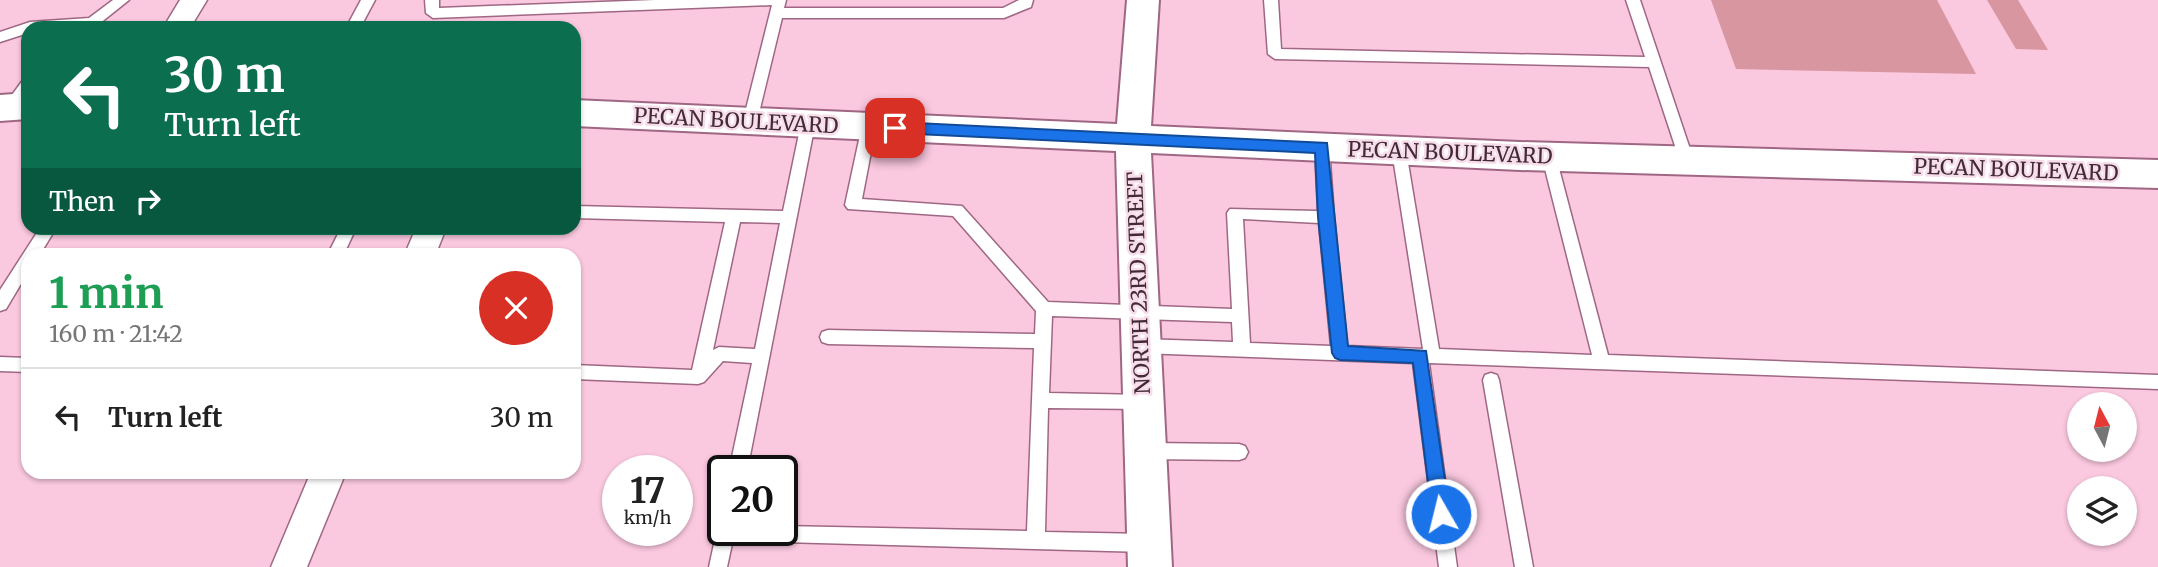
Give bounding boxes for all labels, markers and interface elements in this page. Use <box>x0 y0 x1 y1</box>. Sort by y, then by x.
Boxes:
text: 30 m <box>164 44 285 105</box>
icon: left <box>49 49 140 140</box>
pin <box>865 98 925 158</box>
street label: PECAN BOULEVARD <box>633 102 839 139</box>
text: Turn left <box>164 105 301 145</box>
icon: arrive <box>876 109 914 147</box>
street label: PECAN BOULEVARD <box>1347 135 1553 170</box>
street label: PECAN BOULEVARD <box>1913 152 2119 187</box>
street label: NORTH 23RD STREET <box>1121 171 1156 395</box>
icon: right <box>129 182 167 220</box>
text: Then <box>49 185 115 218</box>
text: 1 min <box>49 267 163 319</box>
button: close <box>479 271 553 345</box>
text: 160 m · 21:42 <box>49 319 183 348</box>
north arrow <box>2067 392 2137 462</box>
map controls <box>2067 392 2137 546</box>
icon: left <box>49 398 87 436</box>
text: Turn left <box>108 401 222 434</box>
text: 30 m <box>490 401 553 434</box>
speed limit sign: 20 <box>707 455 798 546</box>
text: 17 <box>630 469 665 513</box>
button: layers <box>2067 476 2137 546</box>
position arrow <box>1404 477 1478 551</box>
text: km/h <box>624 506 671 529</box>

